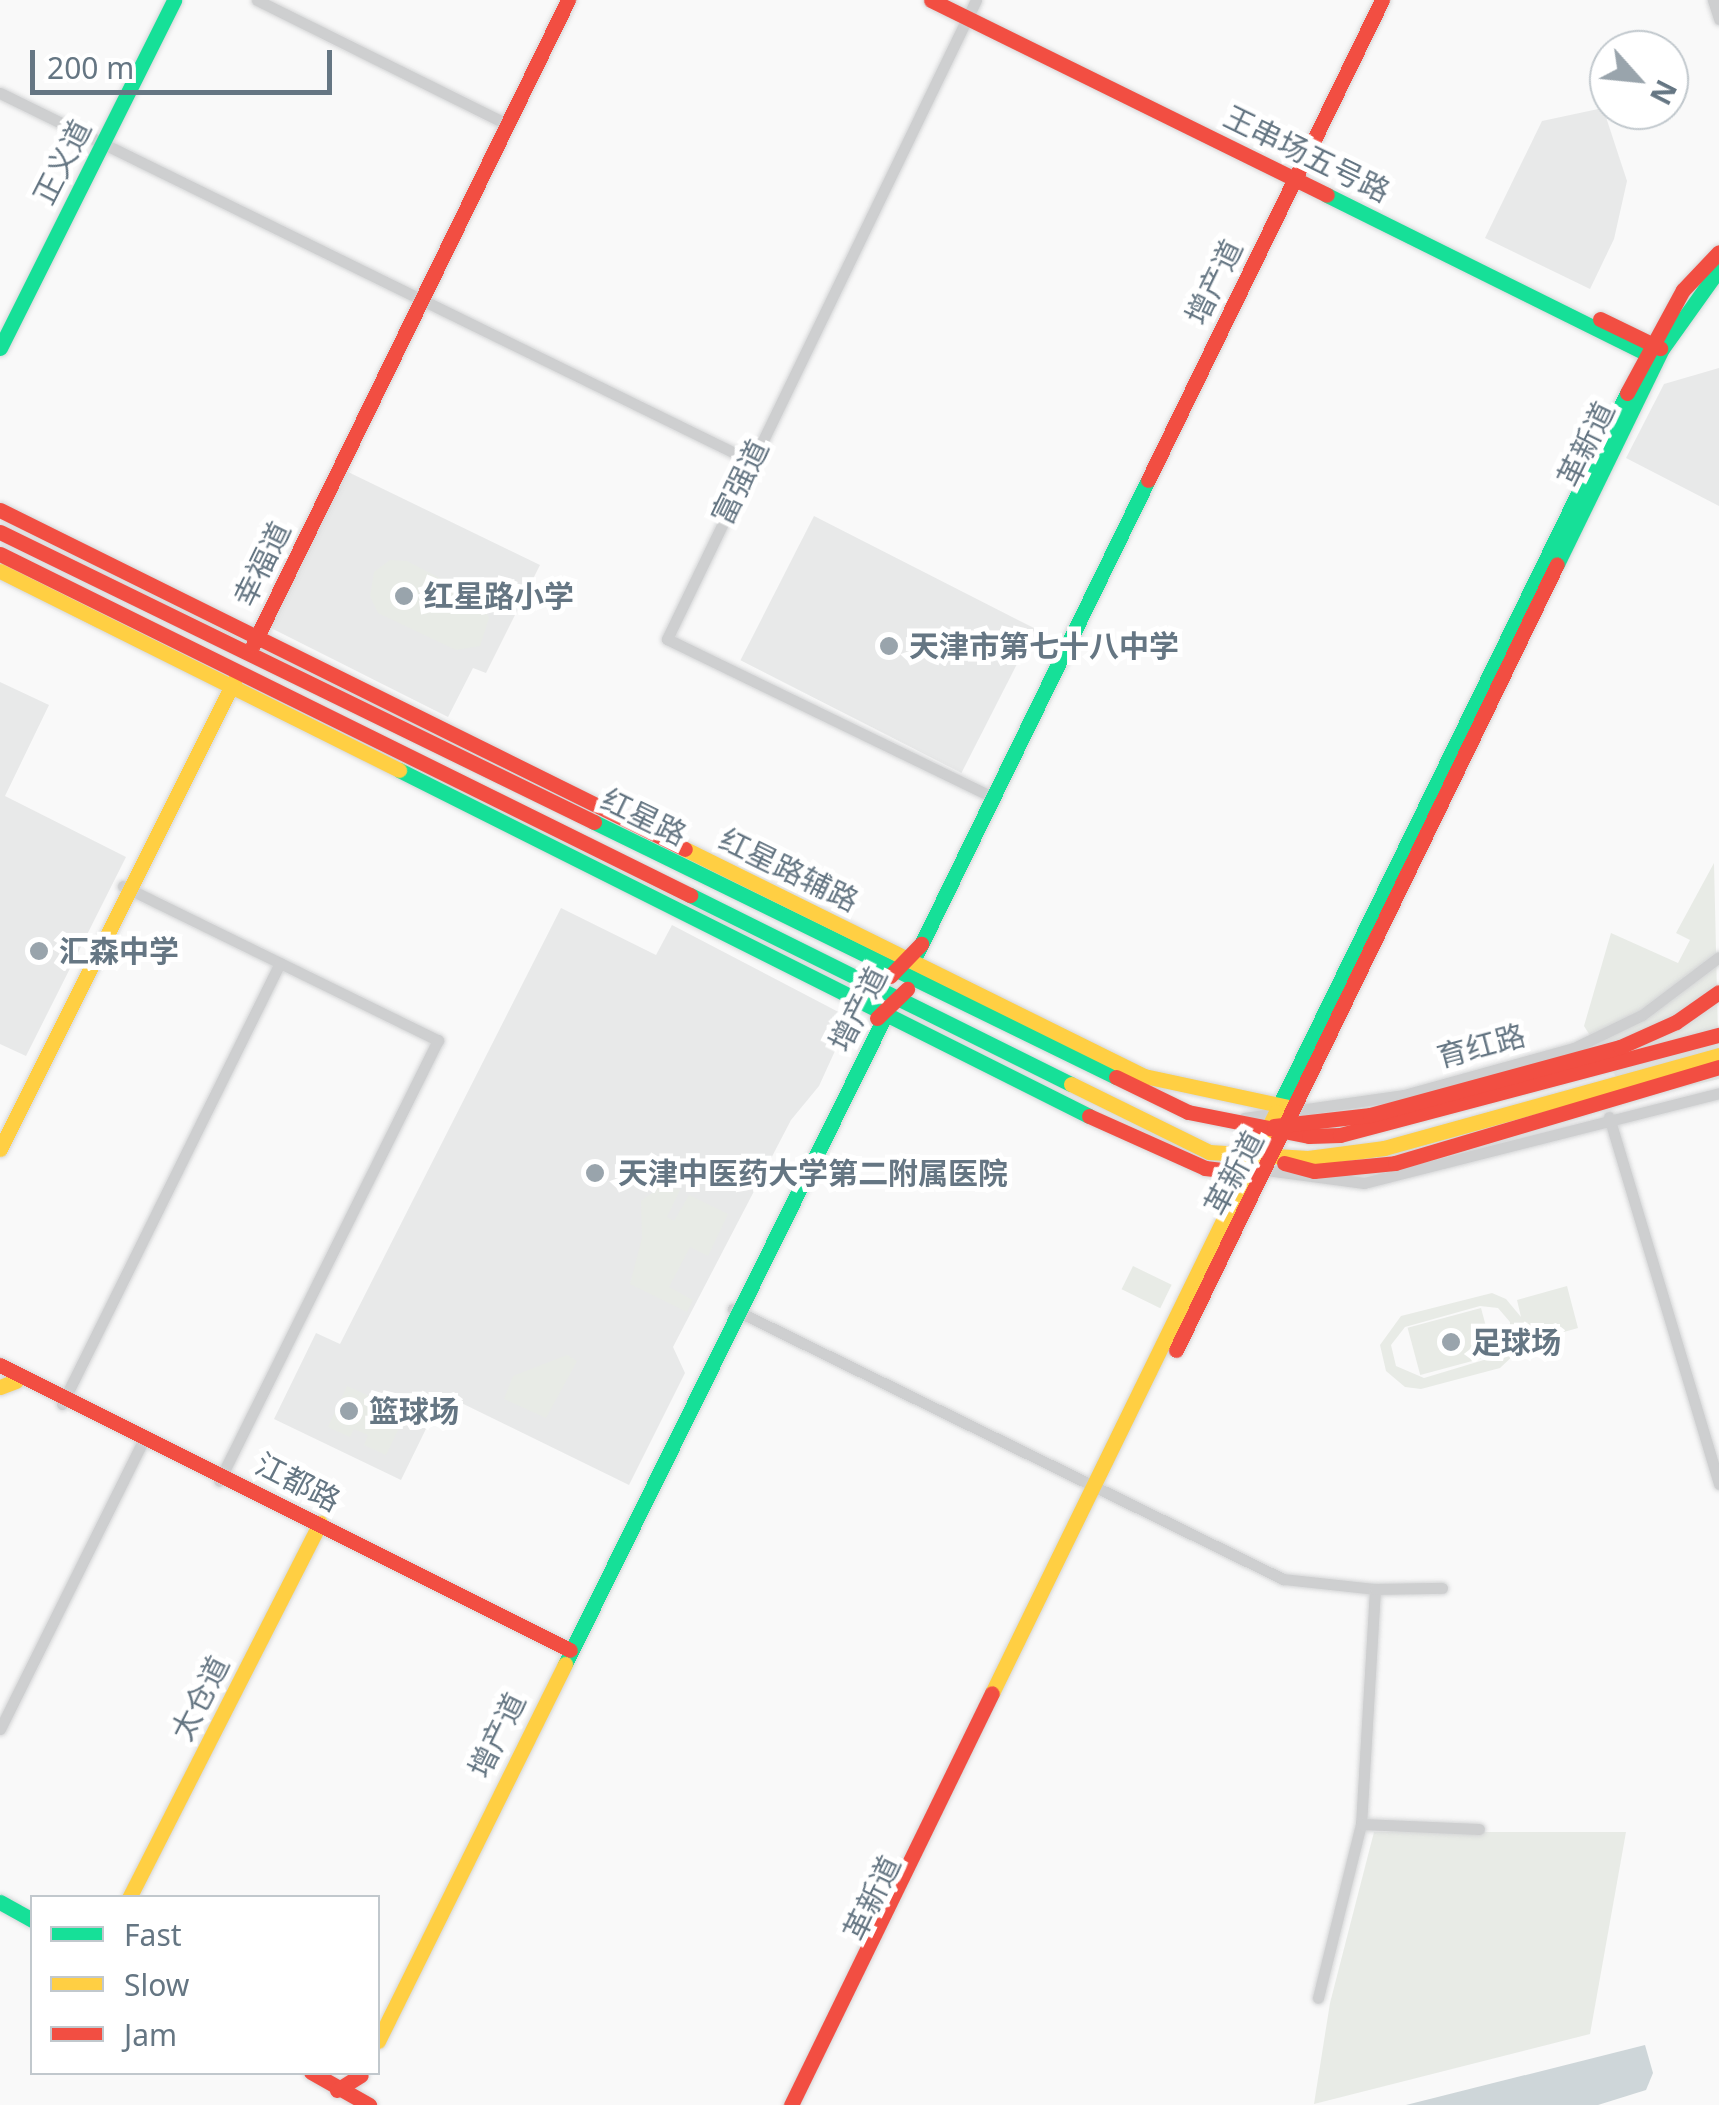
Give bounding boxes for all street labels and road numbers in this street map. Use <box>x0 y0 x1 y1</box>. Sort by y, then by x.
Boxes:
street label: 王串场五号路 <box>1218 98 1396 210</box>
street label: 正义道 <box>26 114 98 210</box>
street label: 增产道 <box>1178 234 1250 330</box>
street label: 革新道 <box>1550 396 1622 492</box>
street label: 富强道 <box>704 434 776 530</box>
street label: 幸福道 <box>226 516 298 612</box>
street label: 红星路 <box>596 781 692 853</box>
street label: 红星路辅路 <box>714 821 864 919</box>
street label: 增产道 <box>822 961 894 1057</box>
street label: 育红路 <box>1433 1017 1529 1075</box>
street label: 革新道 <box>1197 1125 1271 1221</box>
street label: 江都路 <box>250 1446 346 1518</box>
street label: 太仓道 <box>164 1650 236 1746</box>
street label: 增产道 <box>461 1687 533 1783</box>
street label: 革新道 <box>836 1850 908 1946</box>

